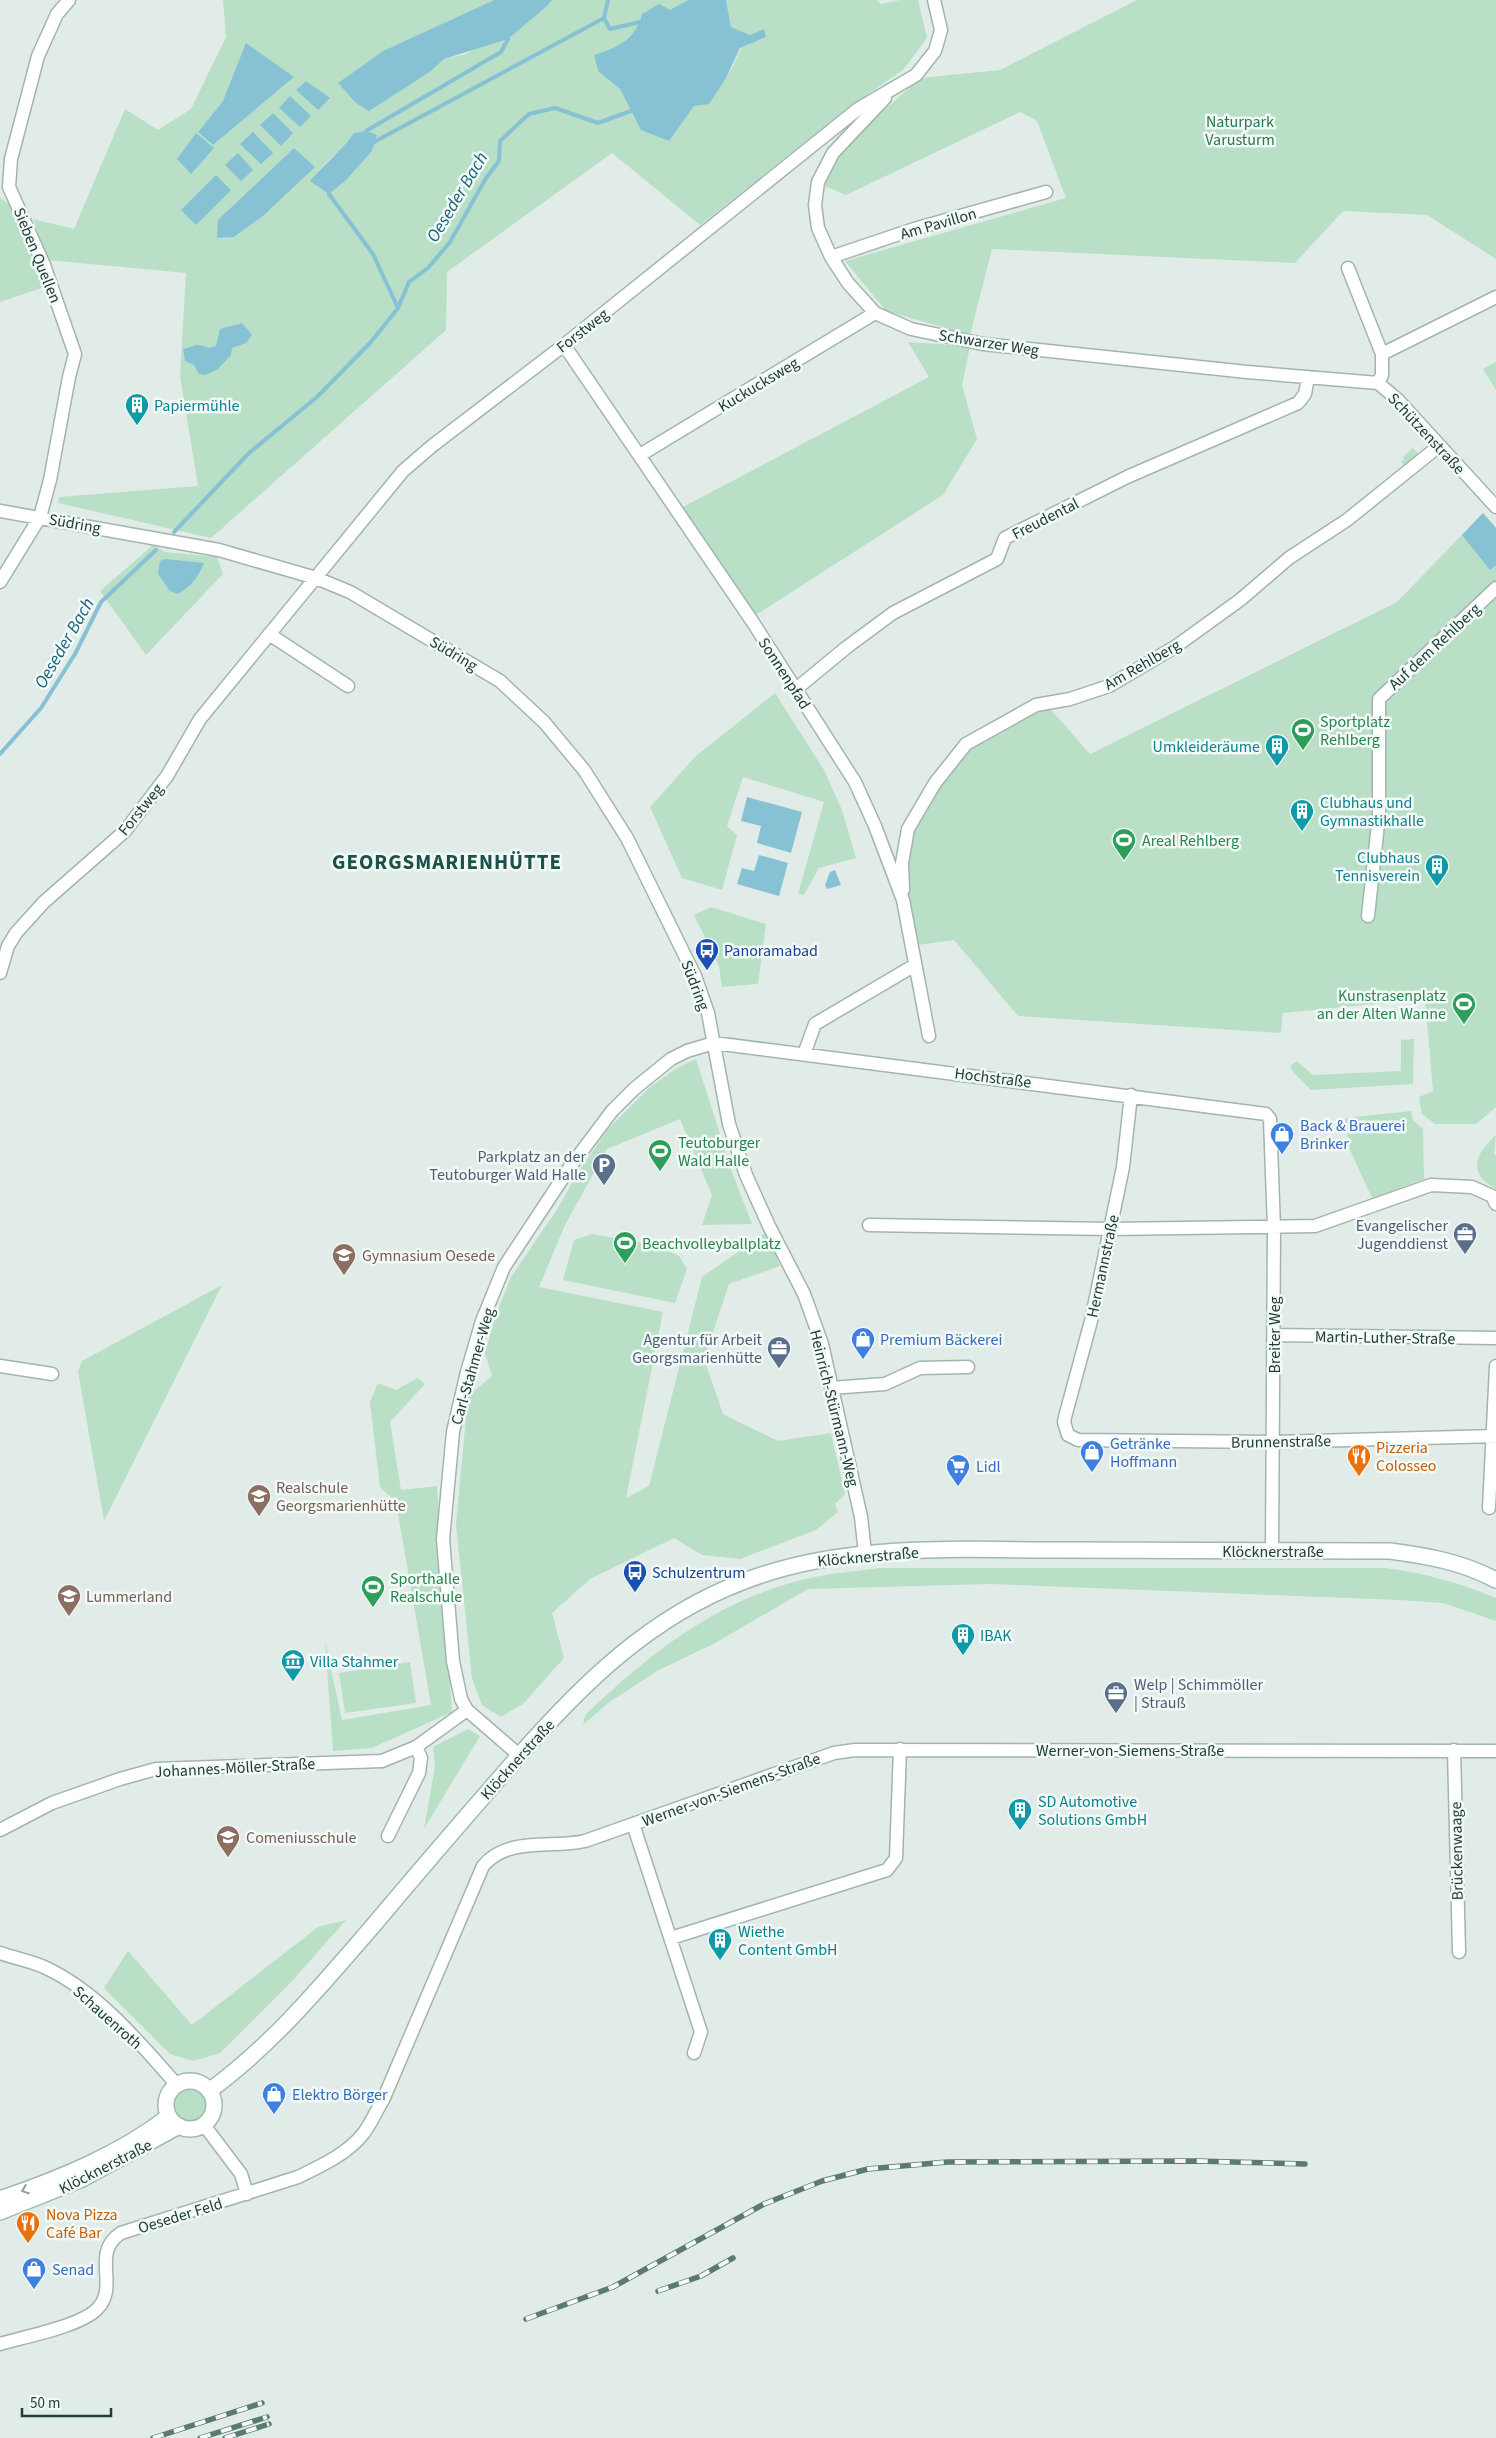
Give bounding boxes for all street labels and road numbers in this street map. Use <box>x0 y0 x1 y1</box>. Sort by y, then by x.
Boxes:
street label: Am Pavillon <box>897 203 979 245</box>
street label: Sieben Quellen <box>8 204 66 306</box>
street label: Forstweg <box>552 303 613 358</box>
street label: Schwarzer Weg <box>937 324 1041 362</box>
street label: Kuckucksweg <box>714 352 803 418</box>
street label: Schützenstraße <box>1383 388 1470 479</box>
street label: Freudental <box>1008 493 1083 545</box>
street label: Südring <box>47 509 103 539</box>
street label: Auf dem Rehlberg <box>1384 598 1485 695</box>
street label: Südring <box>425 631 482 677</box>
street label: Sonnenpfad <box>753 633 816 714</box>
street label: Am Rehlberg <box>1100 634 1185 696</box>
street label: Forstweg <box>113 779 169 840</box>
street label: Südring <box>675 957 715 1014</box>
street label: Hochstraße <box>953 1062 1033 1094</box>
street label: Hermannstraße <box>1081 1213 1125 1320</box>
street label: Breiter Weg <box>1264 1297 1286 1373</box>
street label: Carl-Stahmer-Weg <box>446 1305 500 1428</box>
street label: Martin-Luther-Straße <box>1315 1326 1455 1350</box>
street label: Heinrich-Stürmann-Weg <box>804 1327 864 1489</box>
street label: Brunnenstraße <box>1231 1430 1331 1454</box>
street label: Klöcknerstraße <box>1222 1541 1324 1563</box>
street label: Klöcknerstraße <box>817 1542 920 1572</box>
street label: Klöcknerstraße <box>476 1715 560 1805</box>
street label: Werner-von-Siemens-Straße <box>1036 1740 1224 1762</box>
street label: Werner-von-Siemens-Straße <box>639 1747 824 1832</box>
street label: Johannes-Möller-Straße <box>154 1753 316 1783</box>
street label: Brückenwaage <box>1445 1801 1469 1900</box>
street label: Schauenroth <box>68 1981 147 2055</box>
street label: Klöcknerstraße <box>55 2134 156 2200</box>
street label: Oeseder Feld <box>135 2193 225 2239</box>

